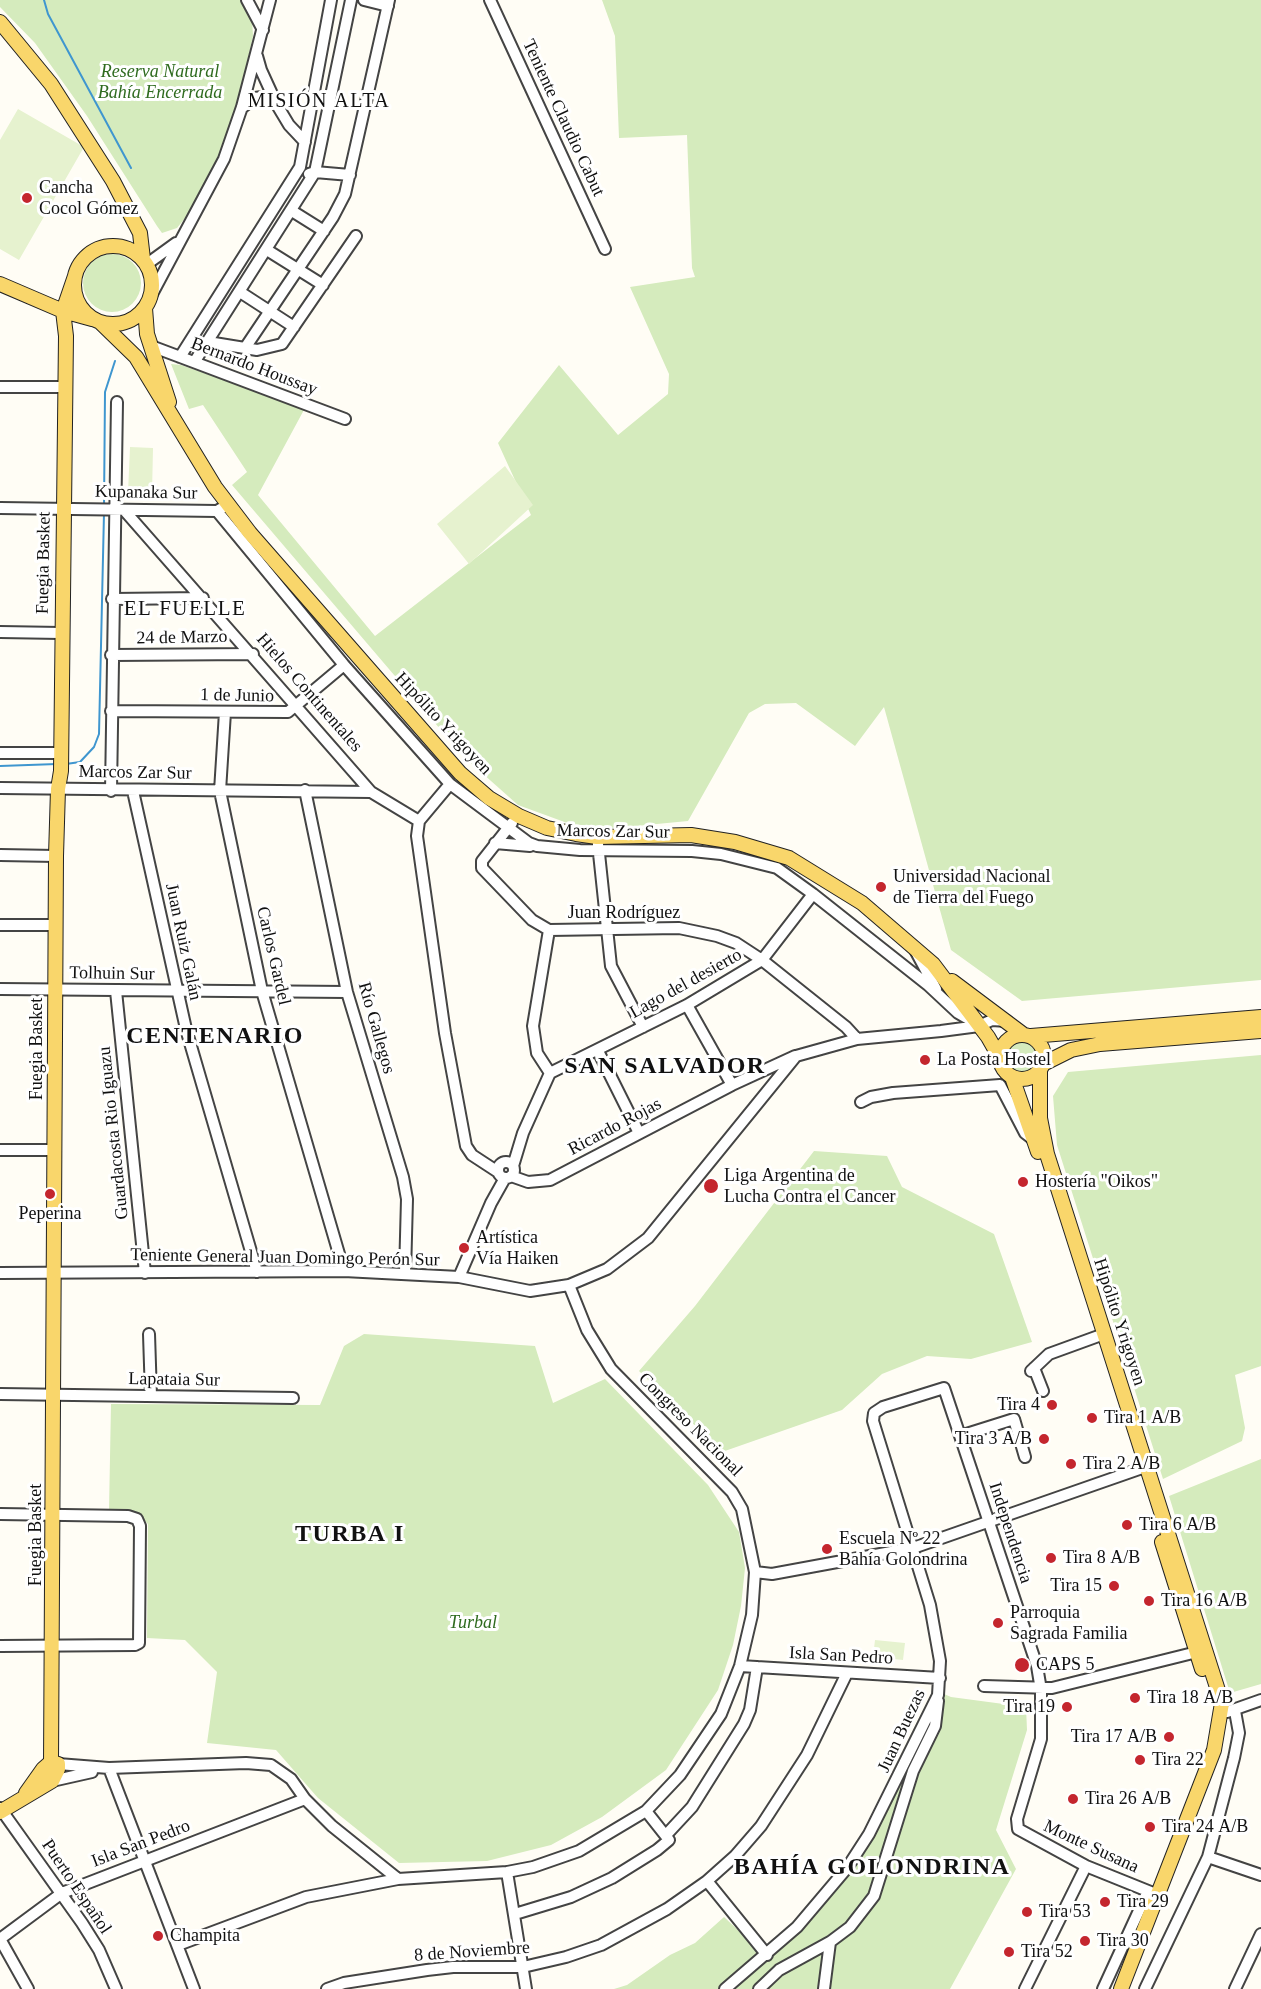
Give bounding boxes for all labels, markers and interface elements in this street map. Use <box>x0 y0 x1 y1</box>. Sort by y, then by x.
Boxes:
street label: Teniente Claudio Cabut <box>517 36 609 200</box>
park label: Reserva Natural Bahía Encerrada <box>98 61 222 104</box>
district label: MISIÓN ALTA <box>248 90 390 114</box>
place label: Cancha Cocol Gómez <box>39 177 138 219</box>
marker: Cancha Cocol Gómez <box>20 191 34 205</box>
street label: Bernardo Houssay <box>188 333 320 401</box>
street label: Kupanaka Sur <box>95 481 197 505</box>
street label: Fuegia Basket <box>32 512 56 614</box>
district label: EL FUELLE <box>124 596 246 622</box>
street label: 24 de Marzo <box>136 626 228 650</box>
street label: Hielos Continentales <box>251 629 367 757</box>
street label: Hipólito Yrigoyen <box>390 668 496 780</box>
street label: 1 de Junio <box>200 685 274 707</box>
street label: Marcos Zar Sur <box>78 761 192 785</box>
street label: Marcos Zar Sur <box>556 820 670 844</box>
place label: Universidad Nacional de Tierra del Fuego <box>893 866 1050 908</box>
marker: Universidad Nacional de Tierra del Fuego <box>874 880 888 894</box>
street label: Juan Ruiz Galán <box>160 882 206 1002</box>
street label: Juan Rodríguez <box>568 902 680 924</box>
street label: Carlos Gardel <box>251 905 295 1007</box>
street label: Lago del desierto <box>626 944 746 1024</box>
street label: Tolhuin Sur <box>69 962 155 986</box>
street label: Río Gallegos <box>353 980 399 1076</box>
street label: Fuegia Basket <box>26 998 48 1100</box>
district label: CENTENARIO <box>126 1023 304 1051</box>
street label: Guardacosta Rio Iguazu <box>94 1045 134 1221</box>
place label: La Posta Hostel <box>937 1049 1051 1071</box>
district label: SAN SALVADOR <box>564 1053 766 1081</box>
marker: La Posta Hostel <box>918 1053 932 1067</box>
street label: Ricardo Rojas <box>565 1093 665 1161</box>
place label: Liga Argentina de Lucha Contra el Cancer <box>724 1165 895 1208</box>
place label: Hostería "Oikos" <box>1035 1171 1158 1193</box>
marker: Hostería "Oikos" <box>1016 1175 1030 1189</box>
marker: Liga Argentina de Lucha Contra el Cancer <box>702 1177 720 1195</box>
marker: Peperina <box>43 1187 57 1201</box>
place label: Peperina <box>19 1203 81 1225</box>
place label: Artística Vía Haiken <box>476 1227 558 1270</box>
marker: Artística Vía Haiken <box>457 1241 471 1255</box>
street label: Teniente General Juan Domingo Perón Sur <box>130 1245 440 1271</box>
street label: Hipólito Yrigoyen <box>1088 1256 1150 1388</box>
street label: Lapataia Sur <box>128 1368 220 1392</box>
street label: Congreso Nacional <box>633 1368 747 1482</box>
place label: Tira 4 <box>997 1394 1040 1416</box>
marker: Tira 4 <box>1045 1398 1059 1412</box>
place label: Tira 1 A/B <box>1104 1407 1181 1429</box>
marker: Tira 1 A/B <box>1085 1411 1099 1425</box>
place label: Tira 3 A/B <box>955 1428 1032 1450</box>
marker: Tira 3 A/B <box>1037 1432 1051 1446</box>
place label: Tira 2 A/B <box>1083 1453 1160 1475</box>
marker: Tira 2 A/B <box>1064 1457 1078 1471</box>
street label: Independencia <box>984 1480 1036 1586</box>
street label: Fuegia Basket <box>25 1484 47 1586</box>
place label: Tira 6 A/B <box>1139 1514 1216 1536</box>
marker: Tira 6 A/B <box>1120 1518 1134 1532</box>
district label: TURBA I <box>295 1521 405 1549</box>
place label: Escuela Nº 22 Bahía Golondrina <box>839 1528 967 1570</box>
marker: Escuela Nº 22 Bahía Golondrina <box>820 1542 834 1556</box>
place label: Tira 8 A/B <box>1063 1547 1140 1569</box>
marker: Tira 8 A/B <box>1044 1551 1058 1565</box>
place label: Tira 15 <box>1050 1575 1102 1597</box>
marker: Tira 15 <box>1107 1579 1121 1593</box>
place label: Tira 16 A/B <box>1161 1590 1247 1612</box>
marker: Tira 16 A/B <box>1142 1594 1156 1608</box>
place label: Parroquia Sagrada Familia <box>1010 1602 1127 1644</box>
park label: Turbal <box>449 1612 497 1634</box>
marker: Parroquia Sagrada Familia <box>991 1616 1005 1630</box>
street label: Isla San Pedro <box>789 1642 893 1670</box>
place label: CAPS 5 <box>1036 1654 1095 1676</box>
marker: CAPS 5 <box>1013 1656 1031 1674</box>
street label: Juan Buezas <box>873 1686 931 1776</box>
place label: Tira 18 A/B <box>1147 1687 1233 1709</box>
marker: Tira 18 A/B <box>1128 1691 1142 1705</box>
place label: Tira 19 <box>1003 1696 1055 1718</box>
marker: Tira 19 <box>1060 1700 1074 1714</box>
place label: Tira 17 A/B <box>1071 1726 1157 1748</box>
marker: Tira 17 A/B <box>1162 1730 1176 1744</box>
place label: Tira 22 <box>1152 1749 1204 1771</box>
marker: Tira 22 <box>1133 1753 1147 1767</box>
place label: Tira 26 A/B <box>1085 1788 1171 1810</box>
marker: Tira 26 A/B <box>1066 1792 1080 1806</box>
street label: Isla San Pedro <box>89 1815 193 1873</box>
street label: Monte Susana <box>1040 1816 1142 1878</box>
place label: Tira 24 A/B <box>1162 1816 1248 1838</box>
marker: Tira 24 A/B <box>1143 1820 1157 1834</box>
street label: Puerto Español <box>36 1836 116 1938</box>
district label: BAHÍA GOLONDRINA <box>734 1854 1010 1882</box>
place label: Tira 29 <box>1117 1891 1169 1913</box>
marker: Tira 29 <box>1098 1895 1112 1909</box>
place label: Tira 53 <box>1039 1901 1091 1923</box>
marker: Tira 53 <box>1020 1905 1034 1919</box>
place label: Champita <box>170 1925 240 1947</box>
marker: Champita <box>151 1929 165 1943</box>
place label: Tira 30 <box>1097 1930 1149 1952</box>
marker: Tira 30 <box>1078 1934 1092 1948</box>
street label: 8 de Noviembre <box>413 1937 531 1967</box>
place label: Tira 52 <box>1021 1941 1073 1963</box>
marker: Tira 52 <box>1002 1945 1016 1959</box>

